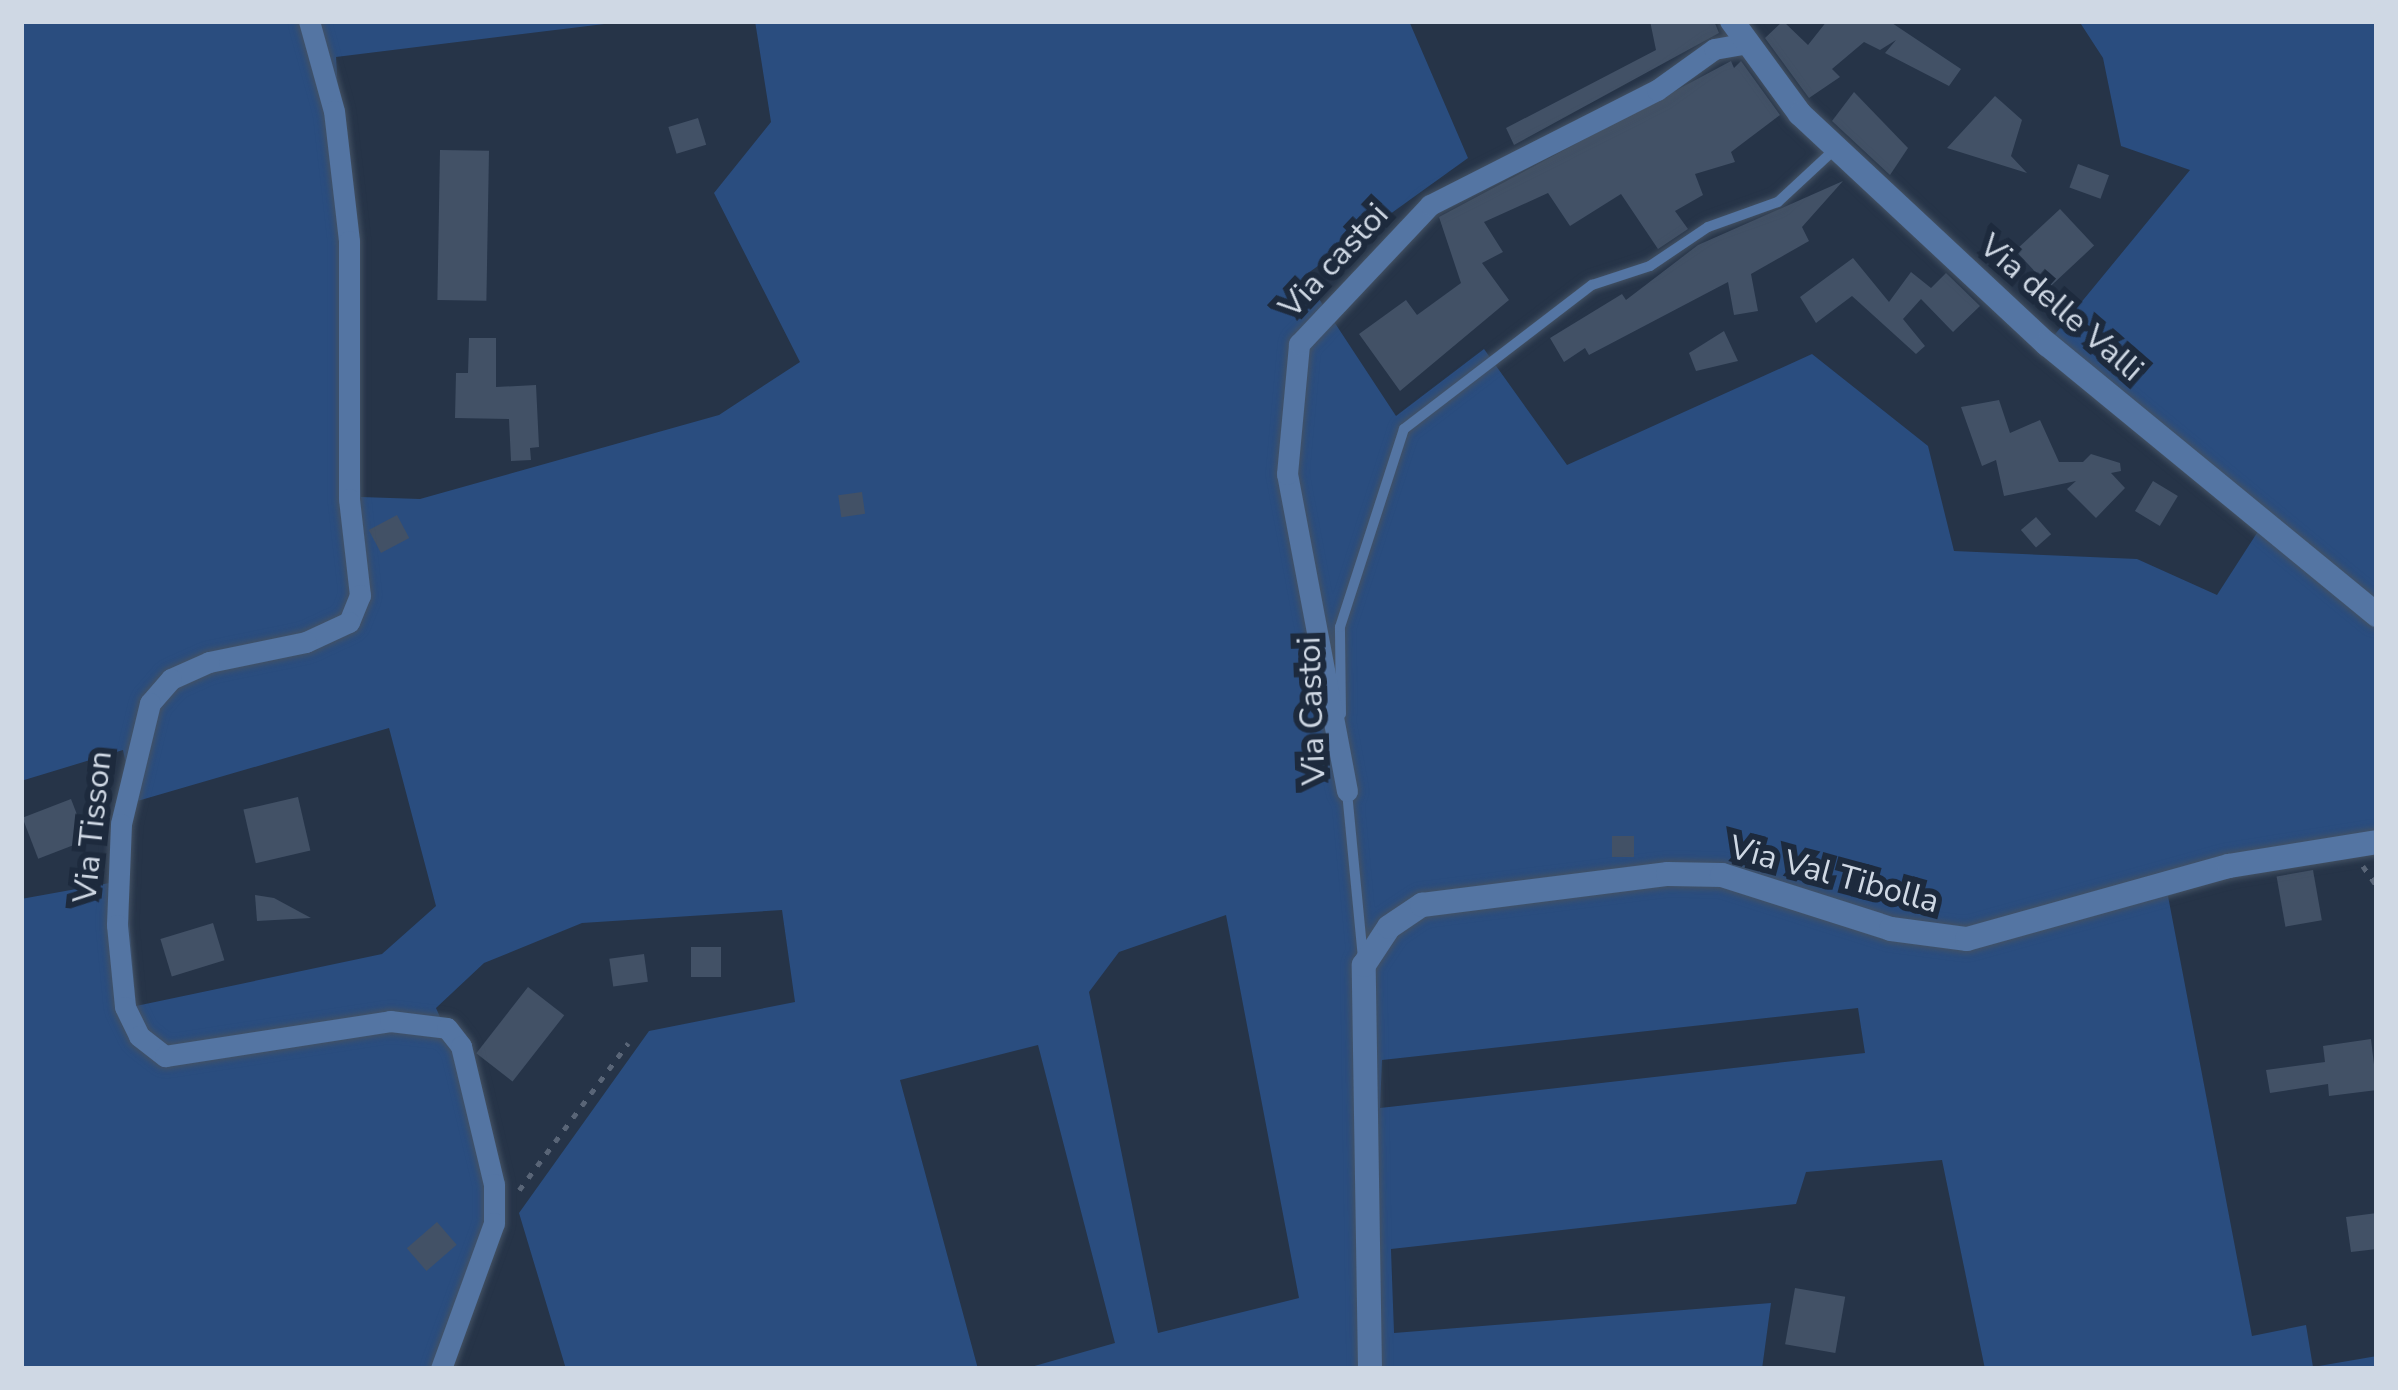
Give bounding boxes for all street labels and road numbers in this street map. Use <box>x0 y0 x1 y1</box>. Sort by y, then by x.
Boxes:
street label: Via castoi <box>1271 196 1397 326</box>
street label: Via delle Valli <box>1971 226 2151 390</box>
street label: Via Castoi <box>1290 636 1334 786</box>
street label: Via Tisson <box>65 749 121 905</box>
street label: Via Val Tibolla <box>1725 828 1943 922</box>

